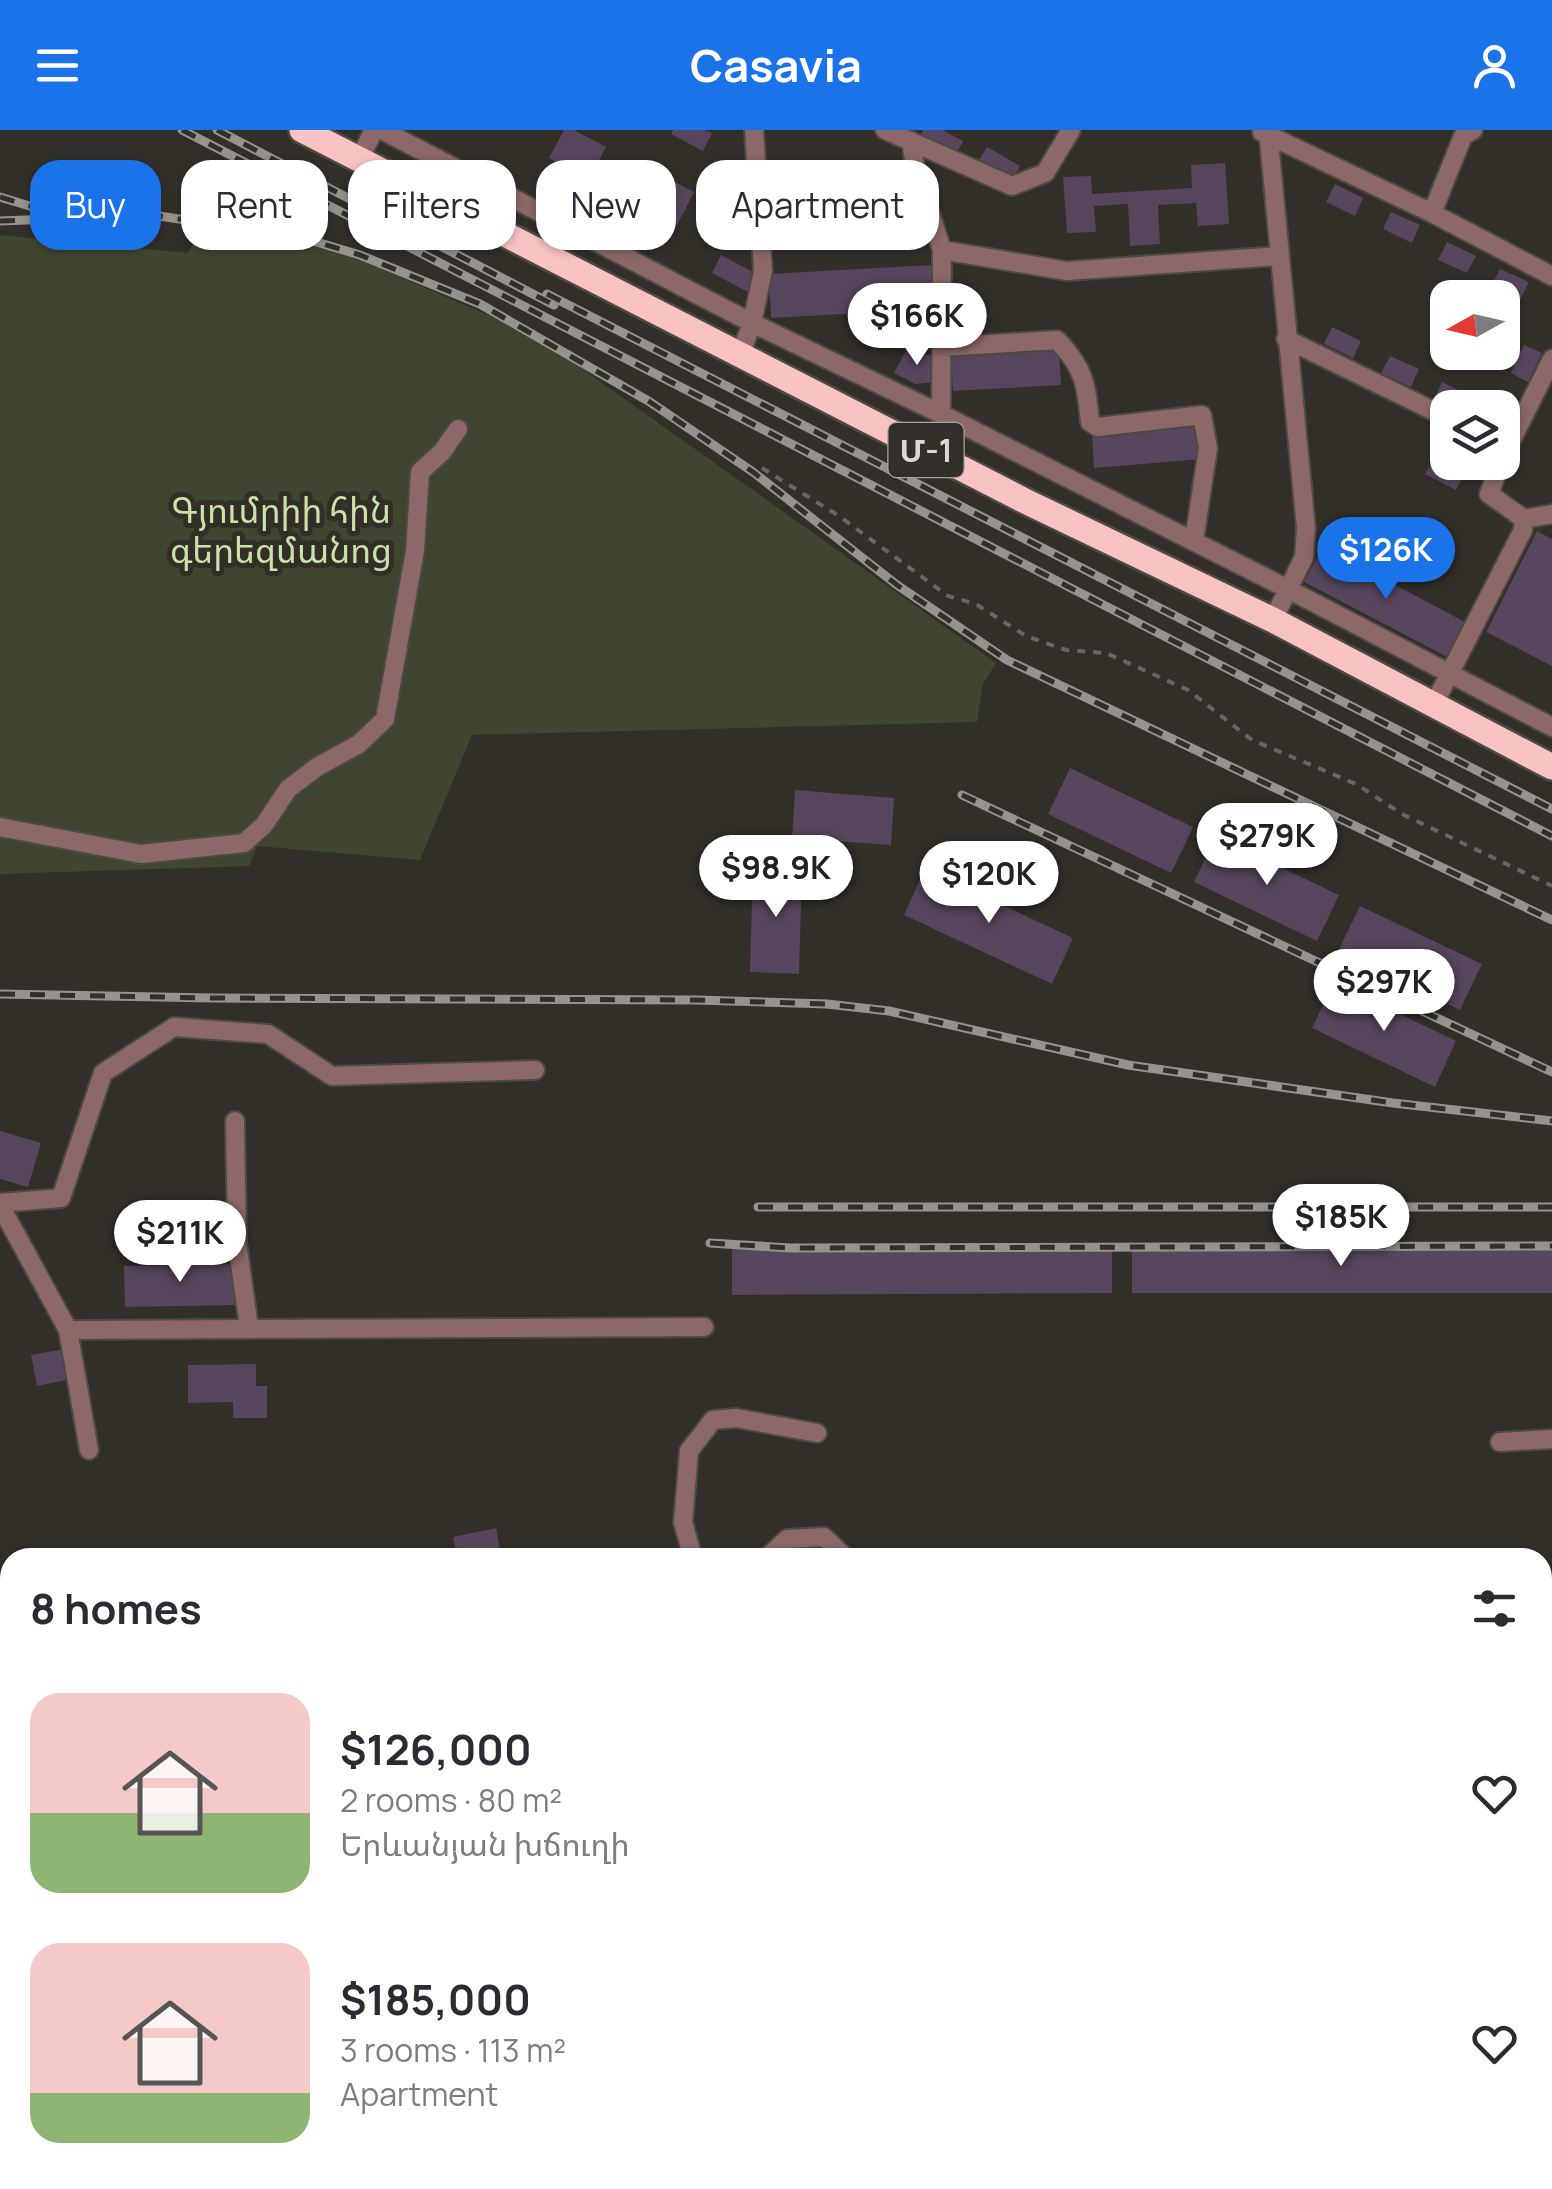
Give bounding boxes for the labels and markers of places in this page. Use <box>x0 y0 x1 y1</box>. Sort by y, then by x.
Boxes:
pin: $166K <box>847 283 987 368</box>
pin: $126K <box>1316 517 1456 602</box>
pin: $279K <box>1197 803 1337 888</box>
pin: $98.9K <box>695 835 857 920</box>
pin: $120K <box>919 841 1059 926</box>
pin: $297K <box>1314 949 1454 1034</box>
pin: $185K <box>1271 1184 1411 1269</box>
pin: $211K <box>110 1200 250 1285</box>

